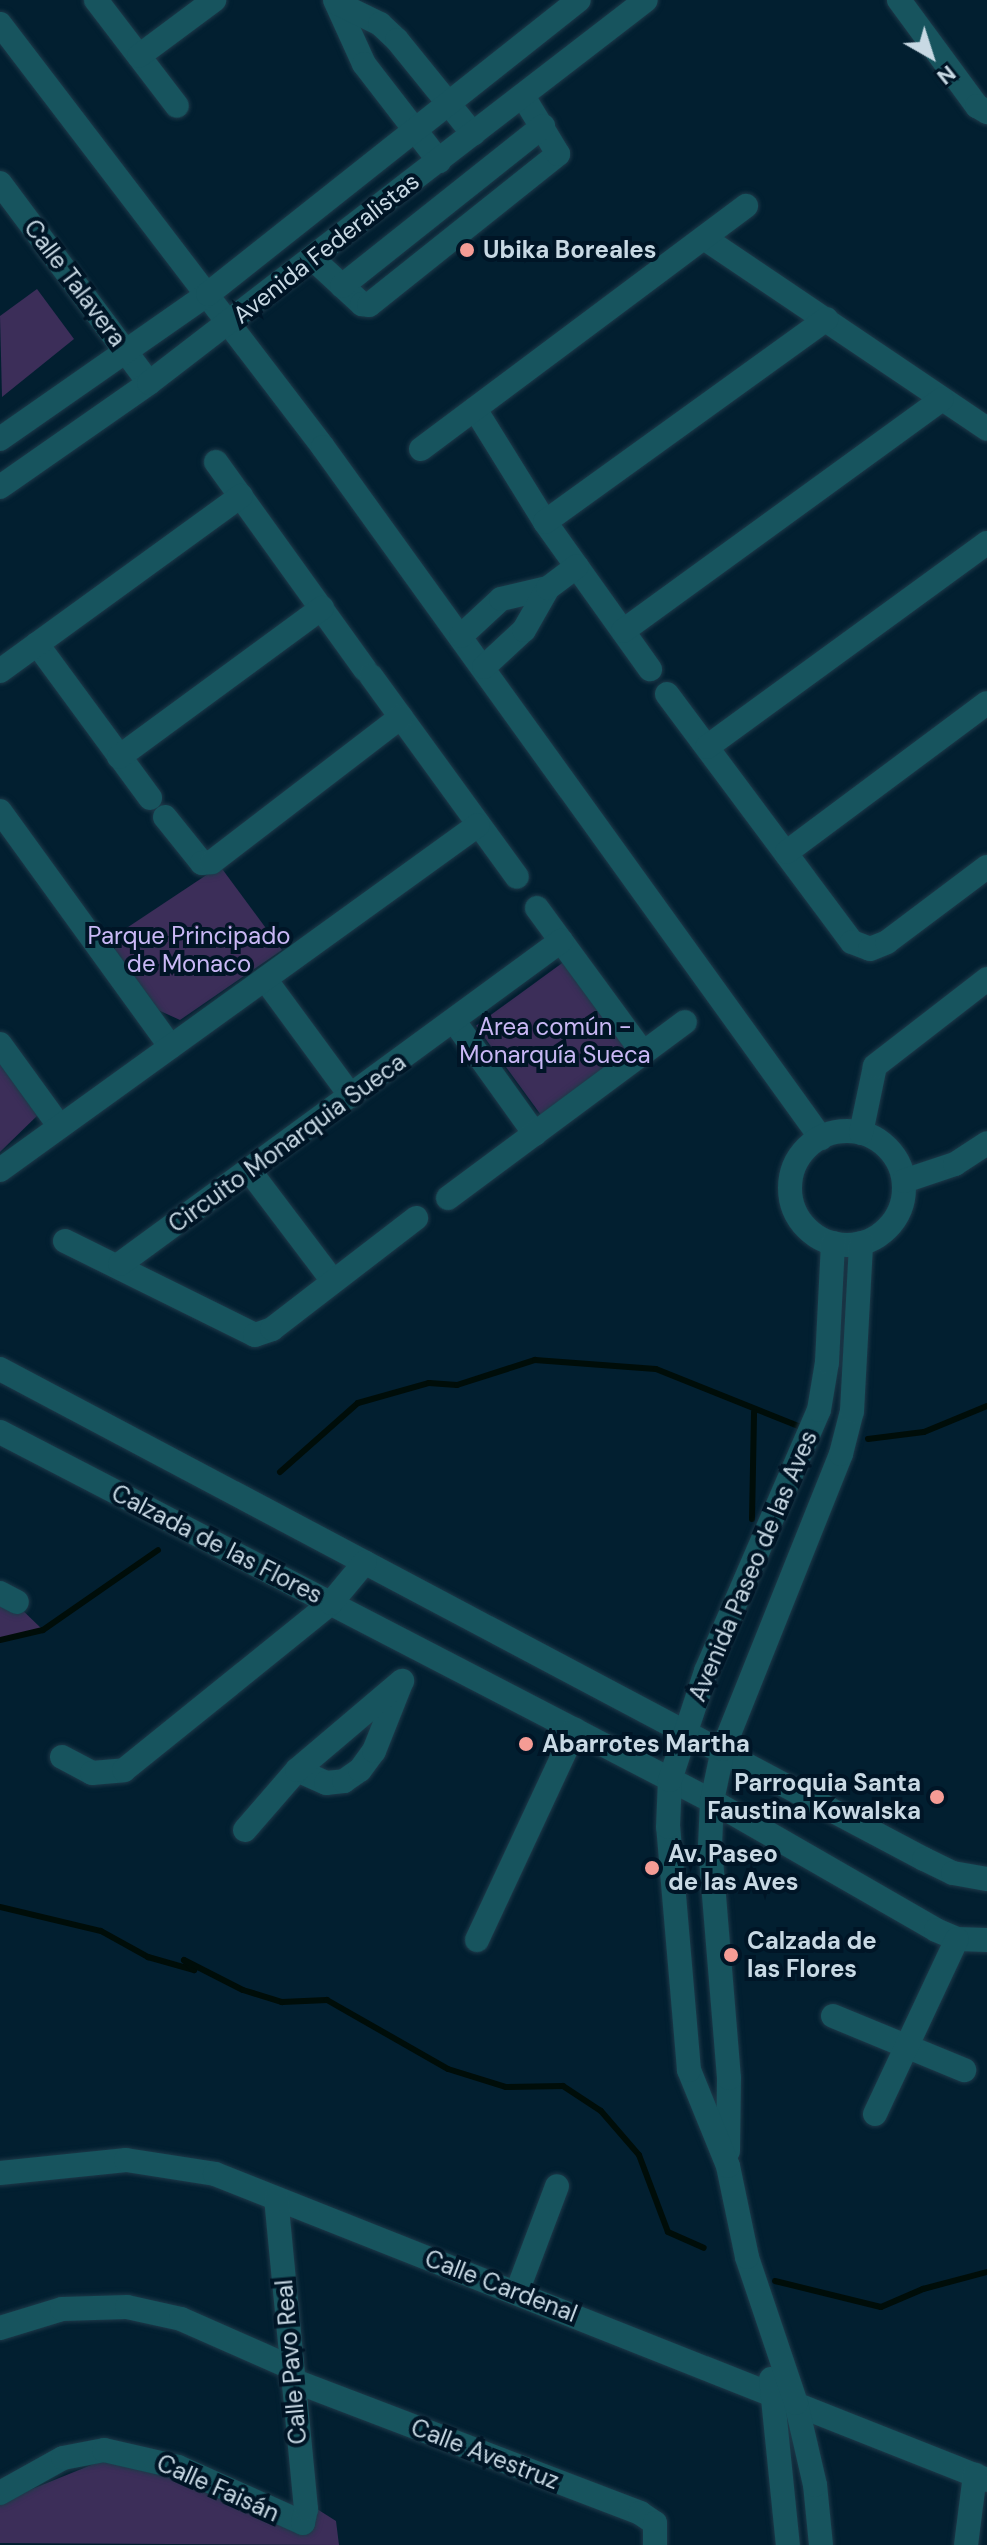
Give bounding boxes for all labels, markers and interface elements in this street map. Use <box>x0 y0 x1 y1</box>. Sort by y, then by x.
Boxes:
north arrow <box>891 16 971 96</box>
text: N <box>931 59 962 91</box>
street label: Avenida Federalistas <box>227 166 425 330</box>
street label: Calle Talavera <box>18 214 132 352</box>
place label: Ubika Boreales <box>483 236 657 264</box>
marker: Ubika Boreales <box>458 241 476 259</box>
park label: Parque Principado de Monaco <box>88 922 290 978</box>
park label: Area común - Monarquía Sueca <box>459 1013 651 1069</box>
street label: Circuito Monarquia Sueca <box>163 1047 411 1239</box>
street label: Avenida Paseo de las Aves <box>683 1426 823 1706</box>
street label: Calzada de las Flores <box>107 1478 327 1610</box>
place label: Abarrotes Martha <box>542 1730 750 1758</box>
marker: Abarrotes Martha <box>517 1735 535 1753</box>
place label: Parroquia Santa Faustina Kowalska <box>707 1769 921 1825</box>
marker: Parroquia Santa Faustina Kowalska <box>928 1788 946 1806</box>
place label: Av. Paseo de las Aves <box>668 1840 799 1896</box>
marker: Av. Paseo de las Aves <box>643 1859 661 1877</box>
place label: Calzada de las Flores <box>747 1927 877 1983</box>
marker: Calzada de las Flores <box>722 1946 740 1964</box>
street label: Calle Cardenal <box>421 2244 581 2328</box>
street label: Calle Pavo Real <box>269 2278 313 2446</box>
street label: Calle Avestruz <box>407 2413 563 2495</box>
street label: Calle Faisán <box>152 2448 284 2528</box>

